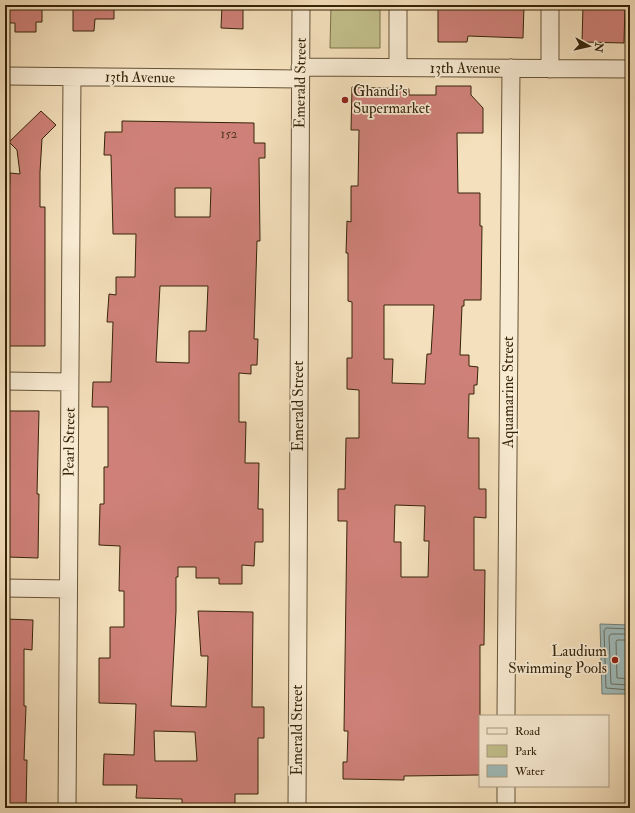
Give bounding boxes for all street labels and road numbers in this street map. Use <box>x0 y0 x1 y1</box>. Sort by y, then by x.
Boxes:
street label: Emerald Street <box>290 37 311 129</box>
street label: 13th Avenue <box>430 59 500 78</box>
street label: 13th Avenue <box>105 67 175 88</box>
street label: Aquamarine Street <box>499 336 518 449</box>
street label: Emerald Street <box>289 360 308 451</box>
street label: Pearl Street <box>59 407 80 477</box>
street label: Emerald Street <box>288 684 307 775</box>

